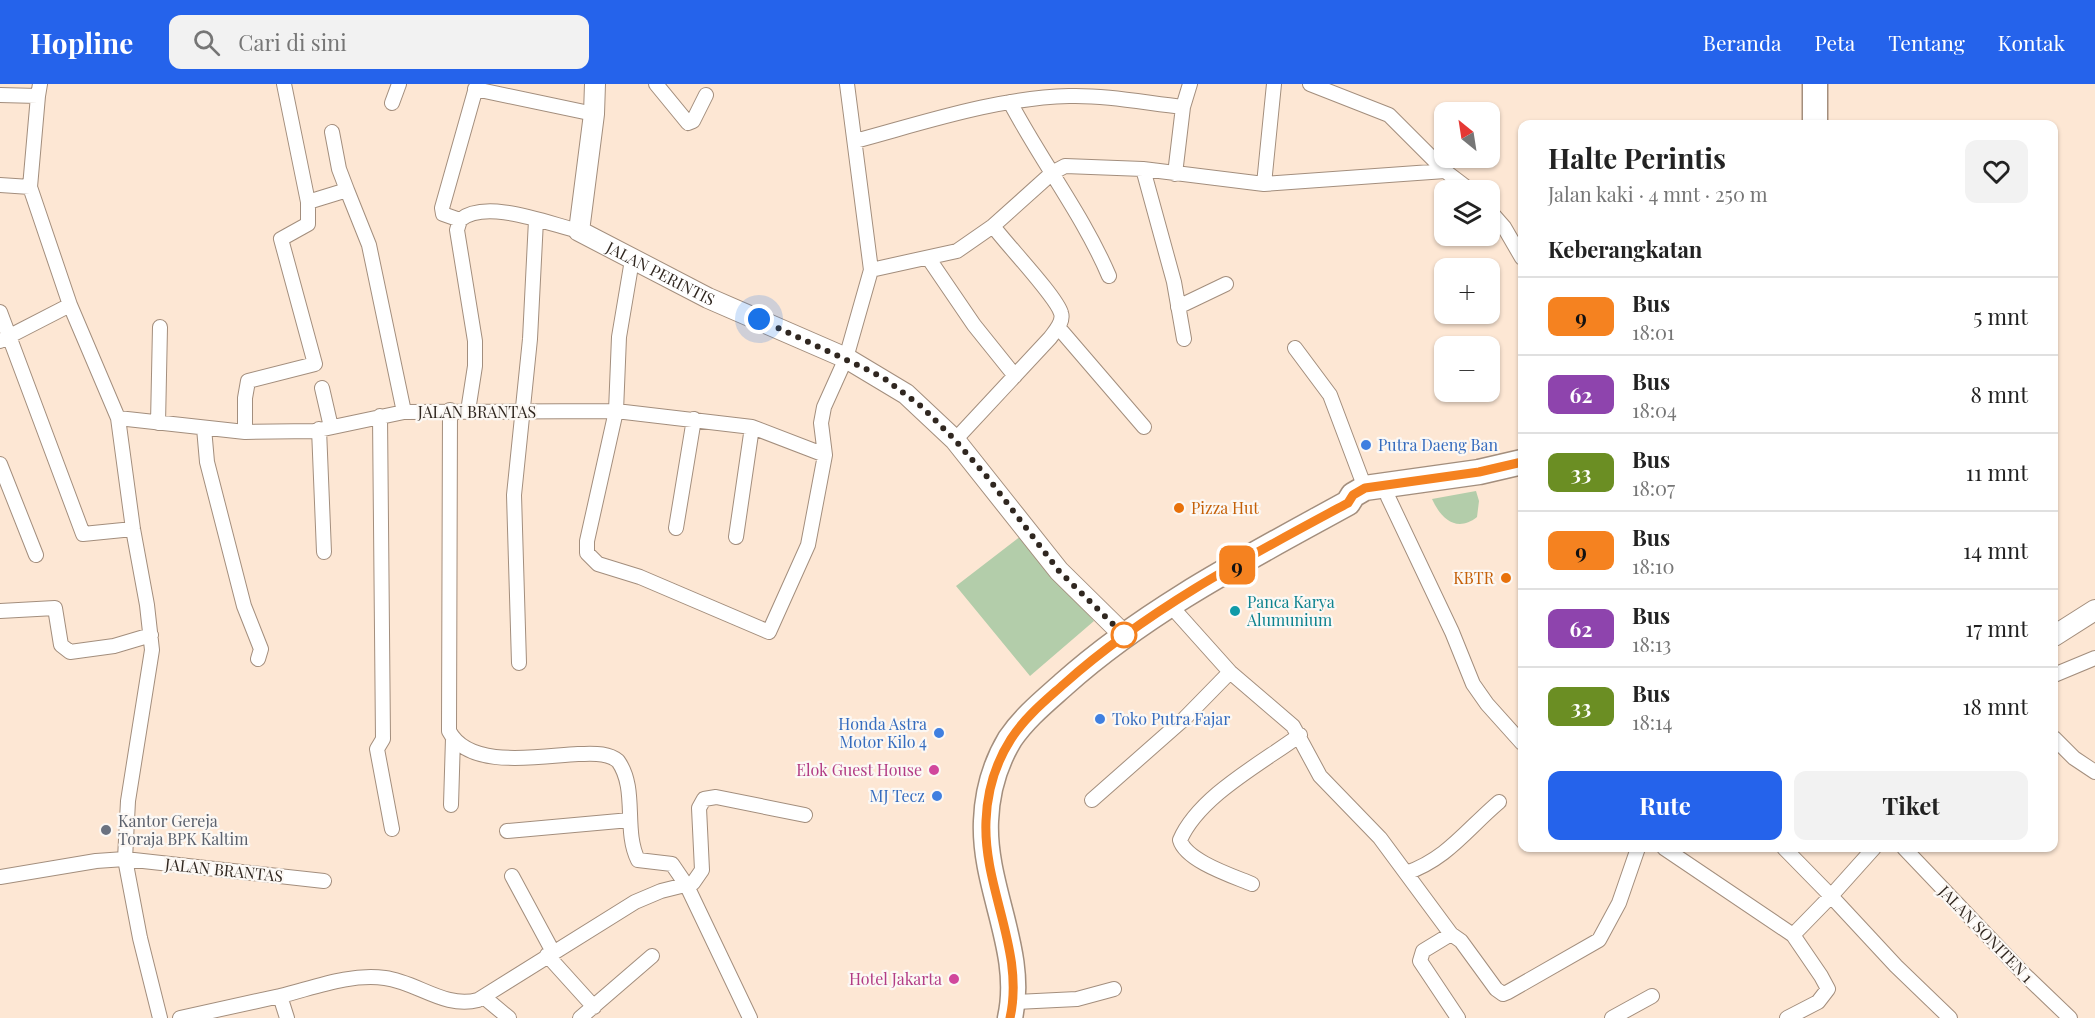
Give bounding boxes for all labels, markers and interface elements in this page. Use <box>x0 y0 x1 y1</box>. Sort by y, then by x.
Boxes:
search box <box>169 15 589 69</box>
text: Hopline <box>30 24 133 61</box>
icon: search <box>190 26 223 59</box>
text: Cari di sini <box>238 27 347 57</box>
text: Beranda <box>1703 28 1782 56</box>
text: Peta <box>1815 28 1855 56</box>
text: Tentang <box>1888 28 1965 56</box>
text: Kontak <box>1998 28 2065 56</box>
north arrow <box>1434 102 1500 168</box>
map controls <box>1434 102 1500 402</box>
text: Halte Perintis <box>1548 139 1726 176</box>
button: heart <box>1965 140 2028 203</box>
button: layers <box>1434 180 1500 246</box>
text: Jalan kaki · 4 mnt · 250 m <box>1548 180 1768 207</box>
text: Keberangkatan <box>1548 234 1702 264</box>
street label: JALAN PERINTIS <box>602 236 718 310</box>
button: + <box>1434 258 1500 324</box>
text: Bus <box>1632 288 1670 318</box>
text: 5 mnt <box>1973 301 2028 331</box>
text: 9 <box>1575 302 1587 330</box>
your location <box>744 304 774 334</box>
text: 18:01 <box>1632 318 1675 345</box>
button: − <box>1434 336 1500 402</box>
text: Bus <box>1632 366 1670 396</box>
text: 8 mnt <box>1971 379 2028 409</box>
text: 62 <box>1570 380 1592 408</box>
text: 18:04 <box>1632 396 1677 423</box>
street label: JALAN BRANTAS <box>417 401 536 422</box>
place label: Putra Daeng Ban <box>1378 434 1499 455</box>
marker: Putra Daeng Ban <box>1359 438 1373 452</box>
text: Bus <box>1632 444 1670 474</box>
text: 11 mnt <box>1966 457 2028 487</box>
text: 33 <box>1571 458 1591 486</box>
text: 18:07 <box>1632 474 1675 501</box>
place label: Pizza Hut <box>1191 497 1259 518</box>
marker: Pizza Hut <box>1172 501 1186 515</box>
text: Bus <box>1632 522 1670 552</box>
text: 14 mnt <box>1963 535 2028 565</box>
text: 9 <box>1575 536 1587 564</box>
line badge: 9 <box>1218 546 1256 584</box>
text: 9 <box>1231 551 1243 579</box>
text: 18:10 <box>1632 552 1675 579</box>
place label: KBTR <box>1453 567 1495 588</box>
marker: KBTR <box>1499 571 1513 585</box>
place label: Panca Karya Alumunium <box>1246 591 1335 630</box>
text: Bus <box>1632 600 1670 630</box>
marker: Panca Karya Alumunium <box>1228 604 1242 618</box>
text: 17 mnt <box>1965 613 2028 643</box>
text: 62 <box>1570 614 1592 642</box>
unlabelled marker <box>1111 622 1137 648</box>
text: 18:13 <box>1632 630 1671 657</box>
text: Bus <box>1632 678 1670 708</box>
text: 18 mnt <box>1962 691 2028 721</box>
text: 33 <box>1571 692 1591 720</box>
place label: Toko Putra Fajar <box>1112 708 1230 729</box>
text: 18:14 <box>1632 708 1672 735</box>
marker: Toko Putra Fajar <box>1093 712 1107 726</box>
place label: Honda Astra Motor Kilo 4 <box>838 713 927 752</box>
marker: Honda Astra Motor Kilo 4 <box>932 726 946 740</box>
place label: Elok Guest House <box>796 759 922 780</box>
marker: Elok Guest House <box>927 763 941 777</box>
button: Rute <box>1548 771 1782 840</box>
button: Tiket <box>1794 771 2028 840</box>
place label: MJ Tecz <box>870 785 925 806</box>
marker: MJ Tecz <box>930 789 944 803</box>
place label: Kantor Gereja Toraja BPK Kaltim <box>118 810 248 849</box>
marker: Kantor Gereja Toraja BPK Kaltim <box>99 823 113 837</box>
street label: JALAN BRANTAS <box>163 853 284 886</box>
street label: JALAN SONITEN 1 <box>1934 880 2038 987</box>
place label: Hotel Jakarta <box>849 968 942 989</box>
marker: Hotel Jakarta <box>947 972 961 986</box>

